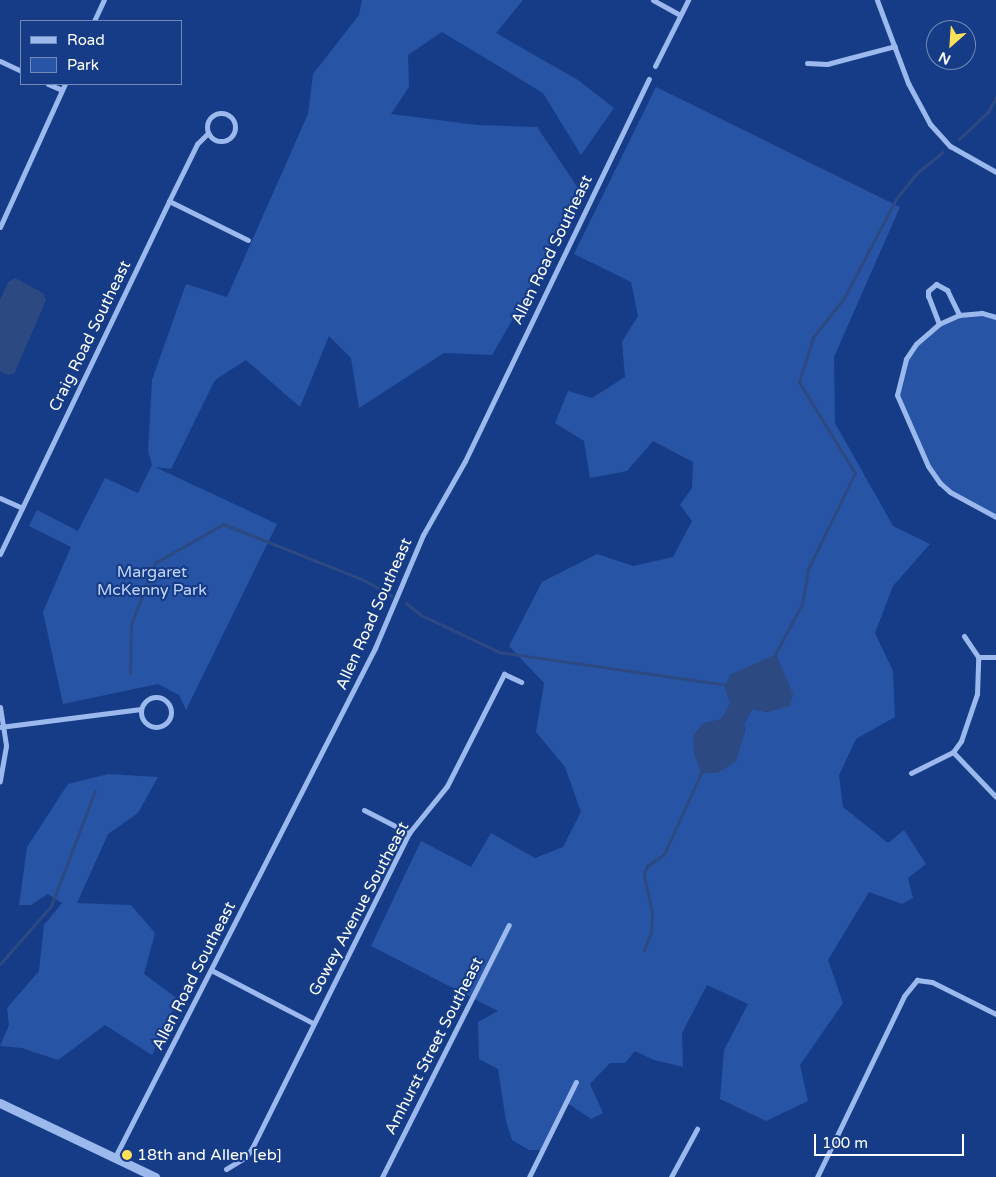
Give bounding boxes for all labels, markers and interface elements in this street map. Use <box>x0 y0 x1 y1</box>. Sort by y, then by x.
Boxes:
legend <box>20 20 182 85</box>
north arrow <box>926 20 976 70</box>
text: Road <box>67 31 105 49</box>
text: N <box>936 48 953 68</box>
text: Park <box>67 56 99 74</box>
street label: Allen Road Southeast <box>507 172 597 328</box>
street label: Craig Road Southeast <box>45 257 135 415</box>
street label: Allen Road Southeast <box>332 535 416 693</box>
park label: Margaret McKenny Park <box>97 562 207 600</box>
street label: Gowey Avenue Southeast <box>305 819 413 999</box>
street label: Allen Road Southeast <box>148 899 240 1053</box>
street label: Amhurst Street Southeast <box>381 954 487 1138</box>
scale bar <box>816 1124 966 1156</box>
text: 100 m <box>822 1134 868 1152</box>
place label: 18th and Allen [eb] <box>137 1145 282 1165</box>
marker: 18th and Allen [eb] <box>121 1149 133 1161</box>

